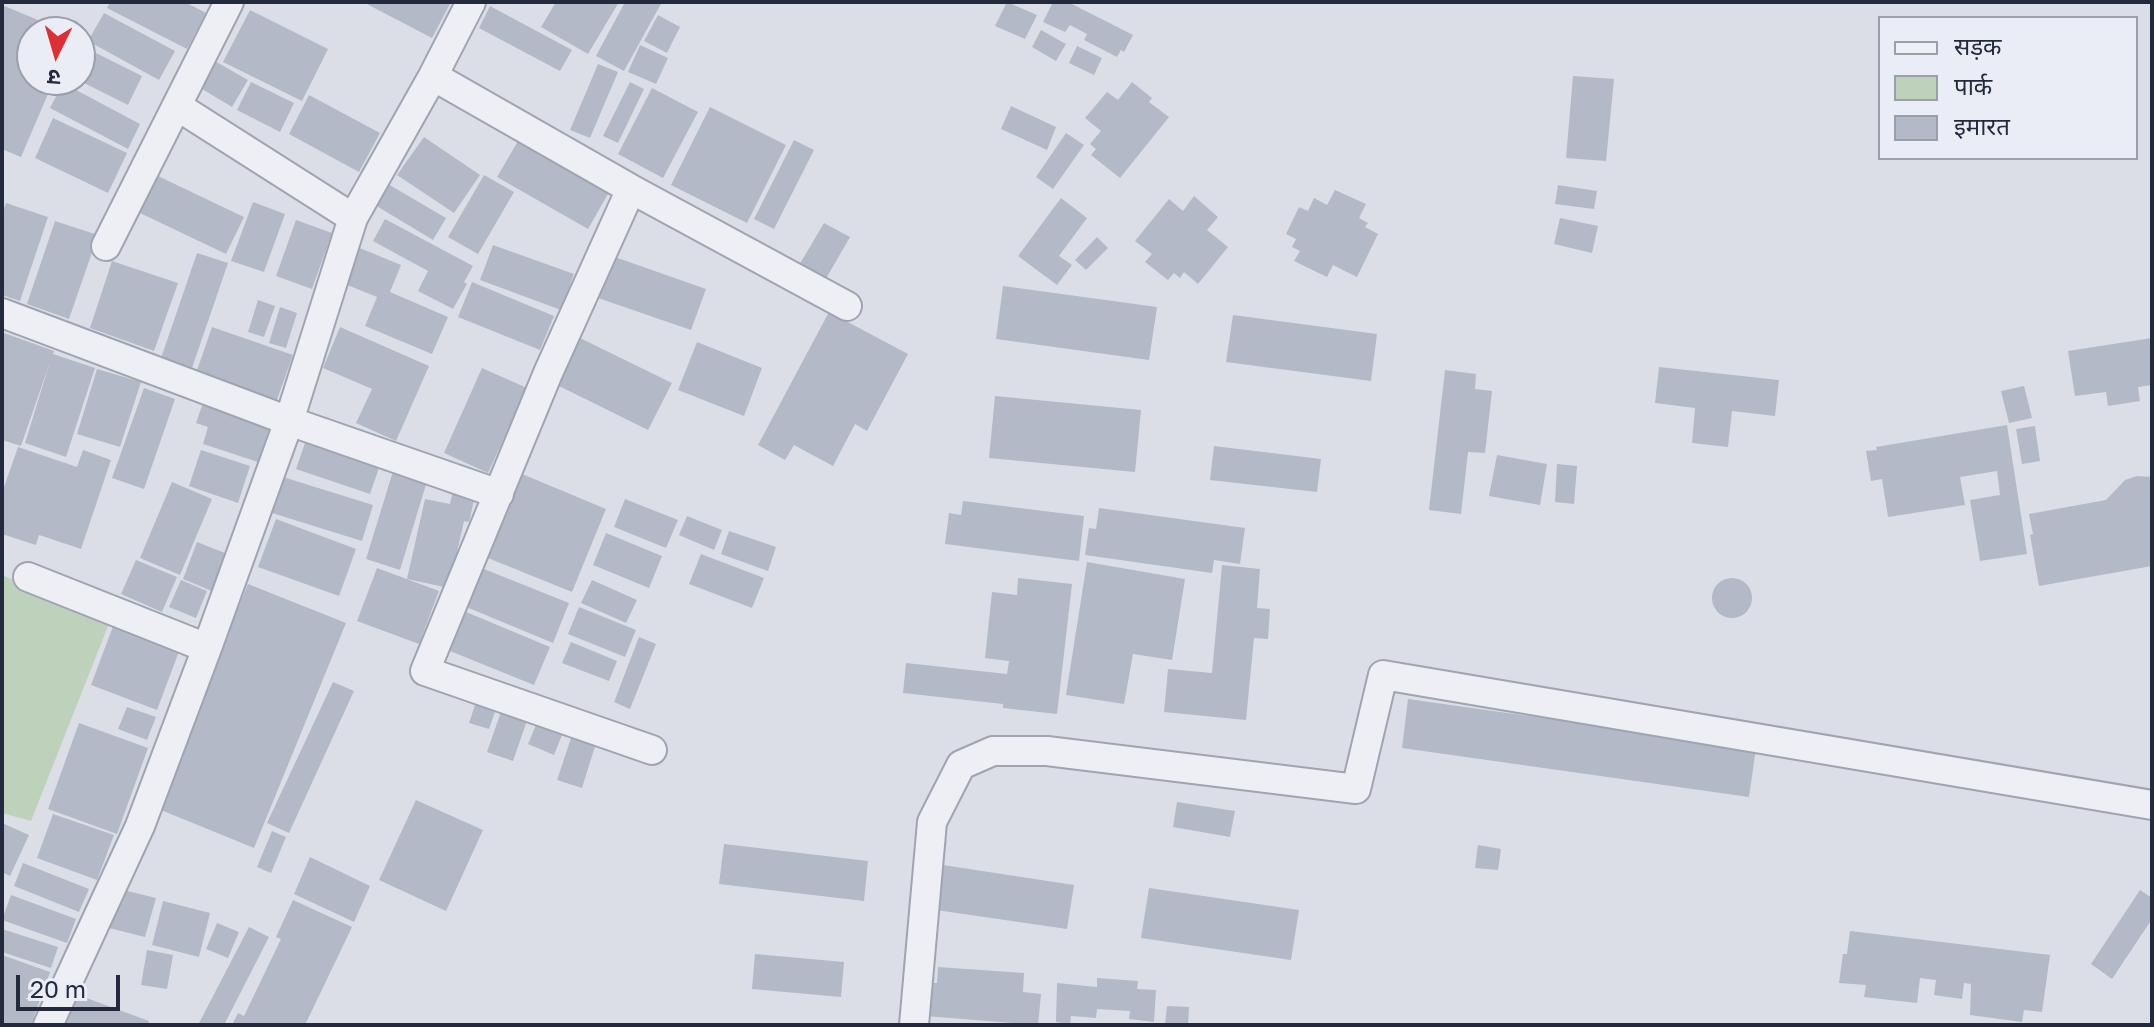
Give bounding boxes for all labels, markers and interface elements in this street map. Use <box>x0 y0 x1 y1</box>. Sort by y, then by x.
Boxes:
north arrow <box>16 16 96 96</box>
legend <box>1878 16 2138 160</box>
text: सड़क <box>1954 31 2002 60</box>
text: उ <box>46 64 62 92</box>
text: पार्क <box>1954 71 1992 100</box>
text: इमारत <box>1954 111 2010 140</box>
scale bar <box>20 959 124 1009</box>
text: 20 m <box>30 974 86 1003</box>

